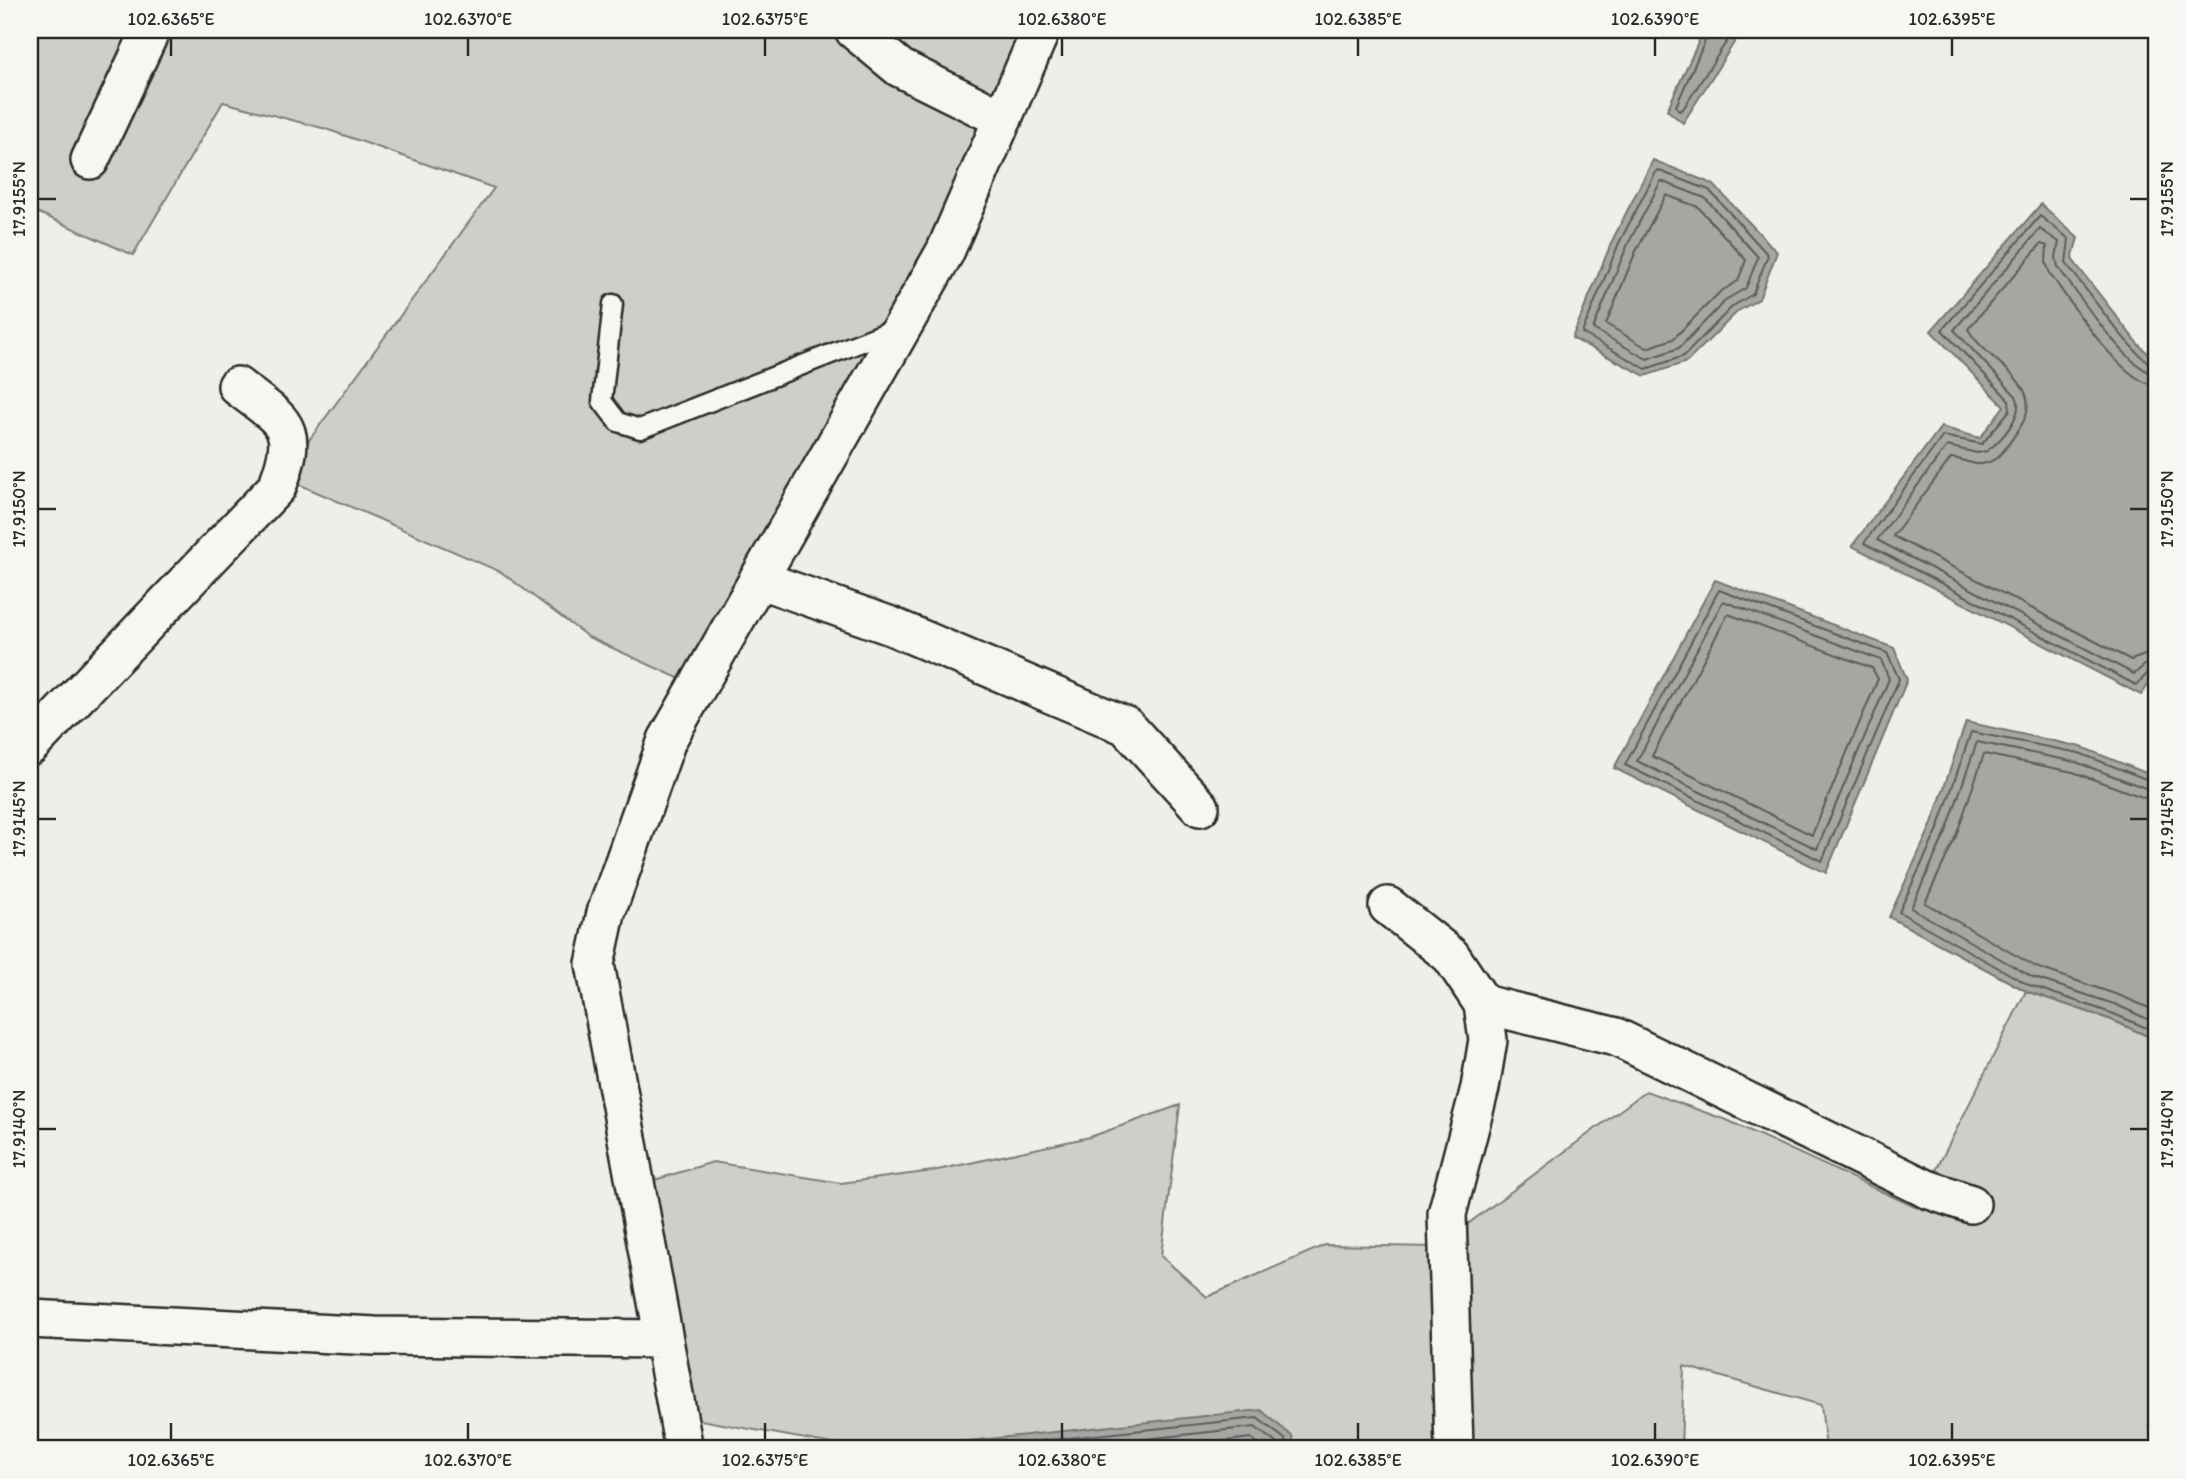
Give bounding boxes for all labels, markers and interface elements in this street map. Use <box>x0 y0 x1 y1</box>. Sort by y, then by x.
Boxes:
text: 102.6365°E <box>128 8 215 30</box>
text: 102.6370°E <box>424 8 512 30</box>
text: 102.6375°E <box>722 8 808 30</box>
text: 102.6380°E <box>1018 8 1106 30</box>
text: 102.6385°E <box>1314 8 1402 30</box>
text: 102.6390°E <box>1611 8 1699 30</box>
text: 102.6395°E <box>1909 8 1995 30</box>
text: 17.9155°N <box>8 161 30 237</box>
text: 17.9155°N <box>2156 161 2178 237</box>
text: 17.9150°N <box>8 470 30 548</box>
text: 17.9150°N <box>2156 470 2178 548</box>
text: 17.9145°N <box>8 780 30 858</box>
text: 17.9145°N <box>2156 780 2178 858</box>
text: 17.9140°N <box>8 1090 30 1168</box>
text: 17.9140°N <box>2156 1090 2178 1168</box>
text: 102.6365°E <box>128 1449 215 1471</box>
text: 102.6370°E <box>424 1449 512 1471</box>
text: 102.6375°E <box>722 1449 808 1471</box>
text: 102.6380°E <box>1018 1449 1106 1471</box>
text: 102.6385°E <box>1314 1449 1402 1471</box>
text: 102.6390°E <box>1611 1449 1699 1471</box>
text: 102.6395°E <box>1909 1449 1995 1471</box>

